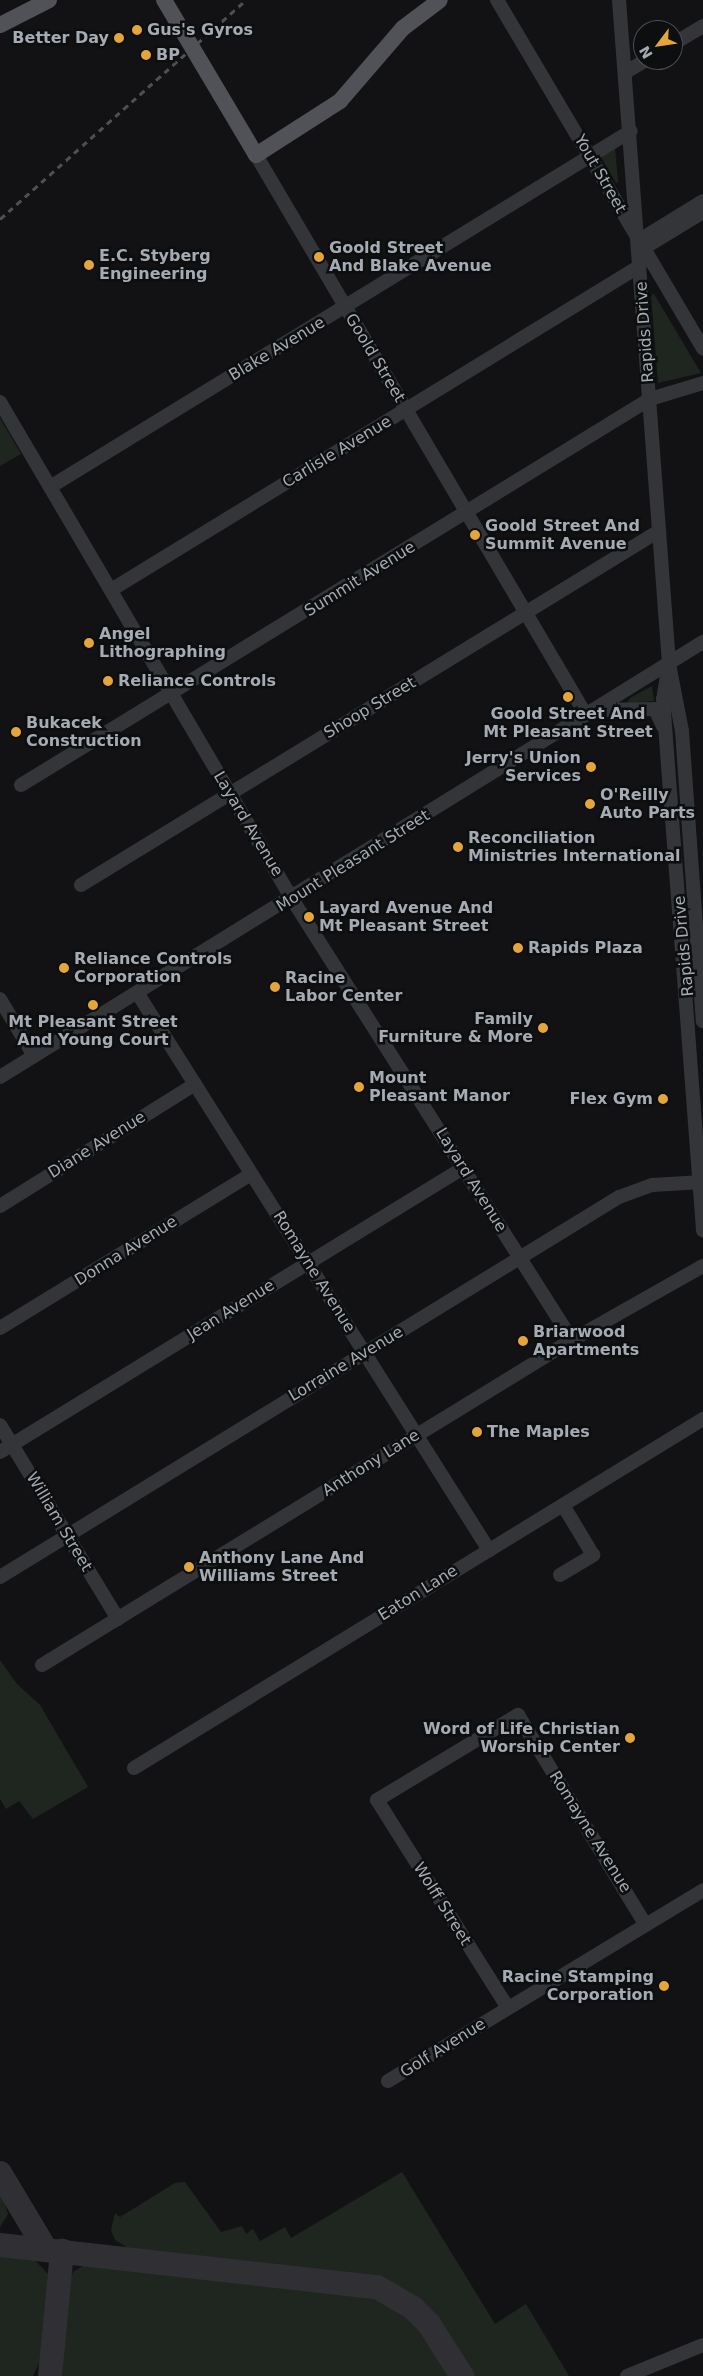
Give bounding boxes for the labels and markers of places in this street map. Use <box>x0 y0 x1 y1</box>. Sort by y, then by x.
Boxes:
place label: Gus's Gyros <box>147 20 253 40</box>
marker: Gus's Gyros <box>131 24 143 36</box>
place label: Better Day <box>12 28 109 48</box>
marker: Better Day <box>113 32 125 44</box>
place label: BP <box>156 45 180 65</box>
marker: BP <box>140 49 152 61</box>
place label: Goold Street And Blake Avenue <box>329 238 492 276</box>
place label: E.C. Styberg Engineering <box>99 246 211 284</box>
marker: Goold Street And Blake Avenue <box>313 251 325 263</box>
marker: E.C. Styberg Engineering <box>83 259 95 271</box>
place label: Goold Street And Summit Avenue <box>485 516 640 554</box>
marker: Goold Street And Summit Avenue <box>469 529 481 541</box>
place label: Angel Lithographing <box>99 624 226 662</box>
marker: Angel Lithographing <box>83 637 95 649</box>
place label: Reliance Controls <box>118 671 276 691</box>
marker: Reliance Controls <box>102 675 114 687</box>
marker: Goold Street And Mt Pleasant Street <box>562 691 574 703</box>
place label: Goold Street And Mt Pleasant Street <box>483 704 653 742</box>
place label: Bukacek Construction <box>26 713 142 751</box>
marker: Bukacek Construction <box>10 726 22 738</box>
place label: Jerry's Union Services <box>466 748 581 786</box>
marker: Jerry's Union Services <box>585 761 597 773</box>
place label: O'Reilly Auto Parts <box>600 785 695 823</box>
marker: O'Reilly Auto Parts <box>584 798 596 810</box>
place label: Reconciliation Ministries International <box>468 828 680 866</box>
marker: Reconciliation Ministries International <box>452 841 464 853</box>
place label: Layard Avenue And Mt Pleasant Street <box>319 898 493 936</box>
marker: Layard Avenue And Mt Pleasant Street <box>303 911 315 923</box>
place label: Rapids Plaza <box>528 938 643 958</box>
marker: Rapids Plaza <box>512 942 524 954</box>
place label: Reliance Controls Corporation <box>74 949 232 987</box>
marker: Reliance Controls Corporation <box>58 962 70 974</box>
place label: Racine Labor Center <box>285 968 402 1006</box>
marker: Racine Labor Center <box>269 981 281 993</box>
marker: Mt Pleasant Street And Young Court <box>87 999 99 1011</box>
place label: Family Furniture & More <box>378 1009 533 1047</box>
place label: Mt Pleasant Street And Young Court <box>8 1012 178 1050</box>
marker: Family Furniture & More <box>537 1022 549 1034</box>
place label: Mount Pleasant Manor <box>369 1068 510 1106</box>
marker: Mount Pleasant Manor <box>353 1081 365 1093</box>
place label: Flex Gym <box>570 1089 653 1109</box>
marker: Flex Gym <box>657 1093 669 1105</box>
place label: Briarwood Apartments <box>533 1322 639 1360</box>
marker: Briarwood Apartments <box>517 1335 529 1347</box>
place label: The Maples <box>487 1422 590 1442</box>
marker: The Maples <box>471 1426 483 1438</box>
place label: Anthony Lane And Williams Street <box>199 1548 364 1586</box>
marker: Anthony Lane And Williams Street <box>183 1561 195 1573</box>
place label: Word of Life Christian Worship Center <box>423 1719 620 1757</box>
marker: Word of Life Christian Worship Center <box>624 1732 636 1744</box>
place label: Racine Stamping Corporation <box>502 1967 654 2005</box>
marker: Racine Stamping Corporation <box>658 1980 670 1992</box>

